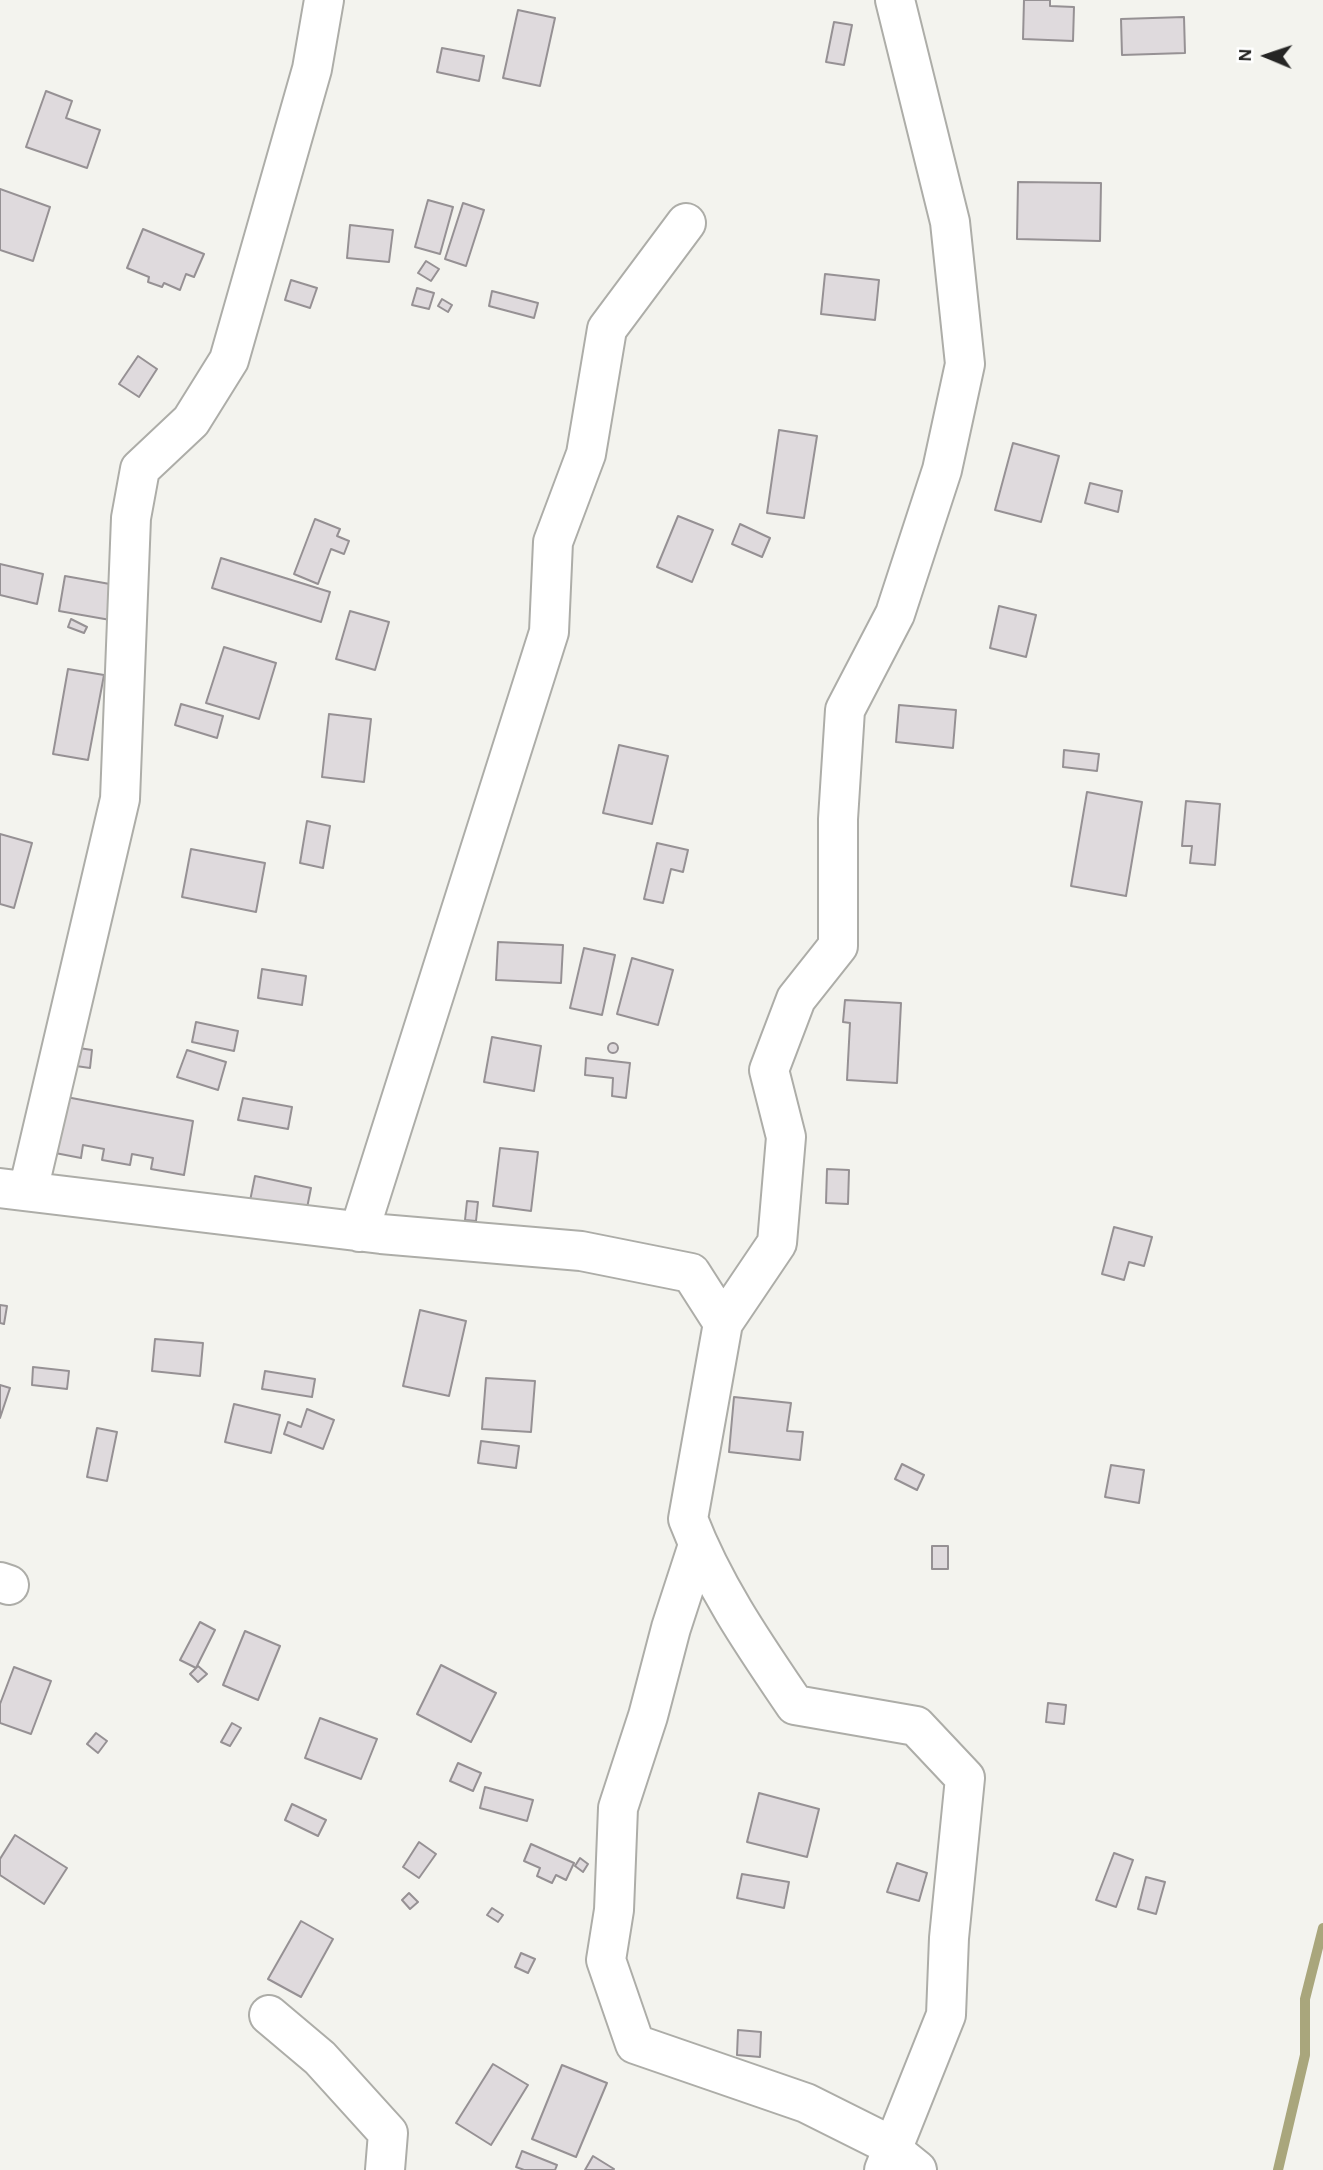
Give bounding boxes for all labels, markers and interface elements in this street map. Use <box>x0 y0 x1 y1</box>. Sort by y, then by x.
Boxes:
north arrow <box>1232 21 1302 91</box>
text: N <box>1236 48 1255 62</box>

